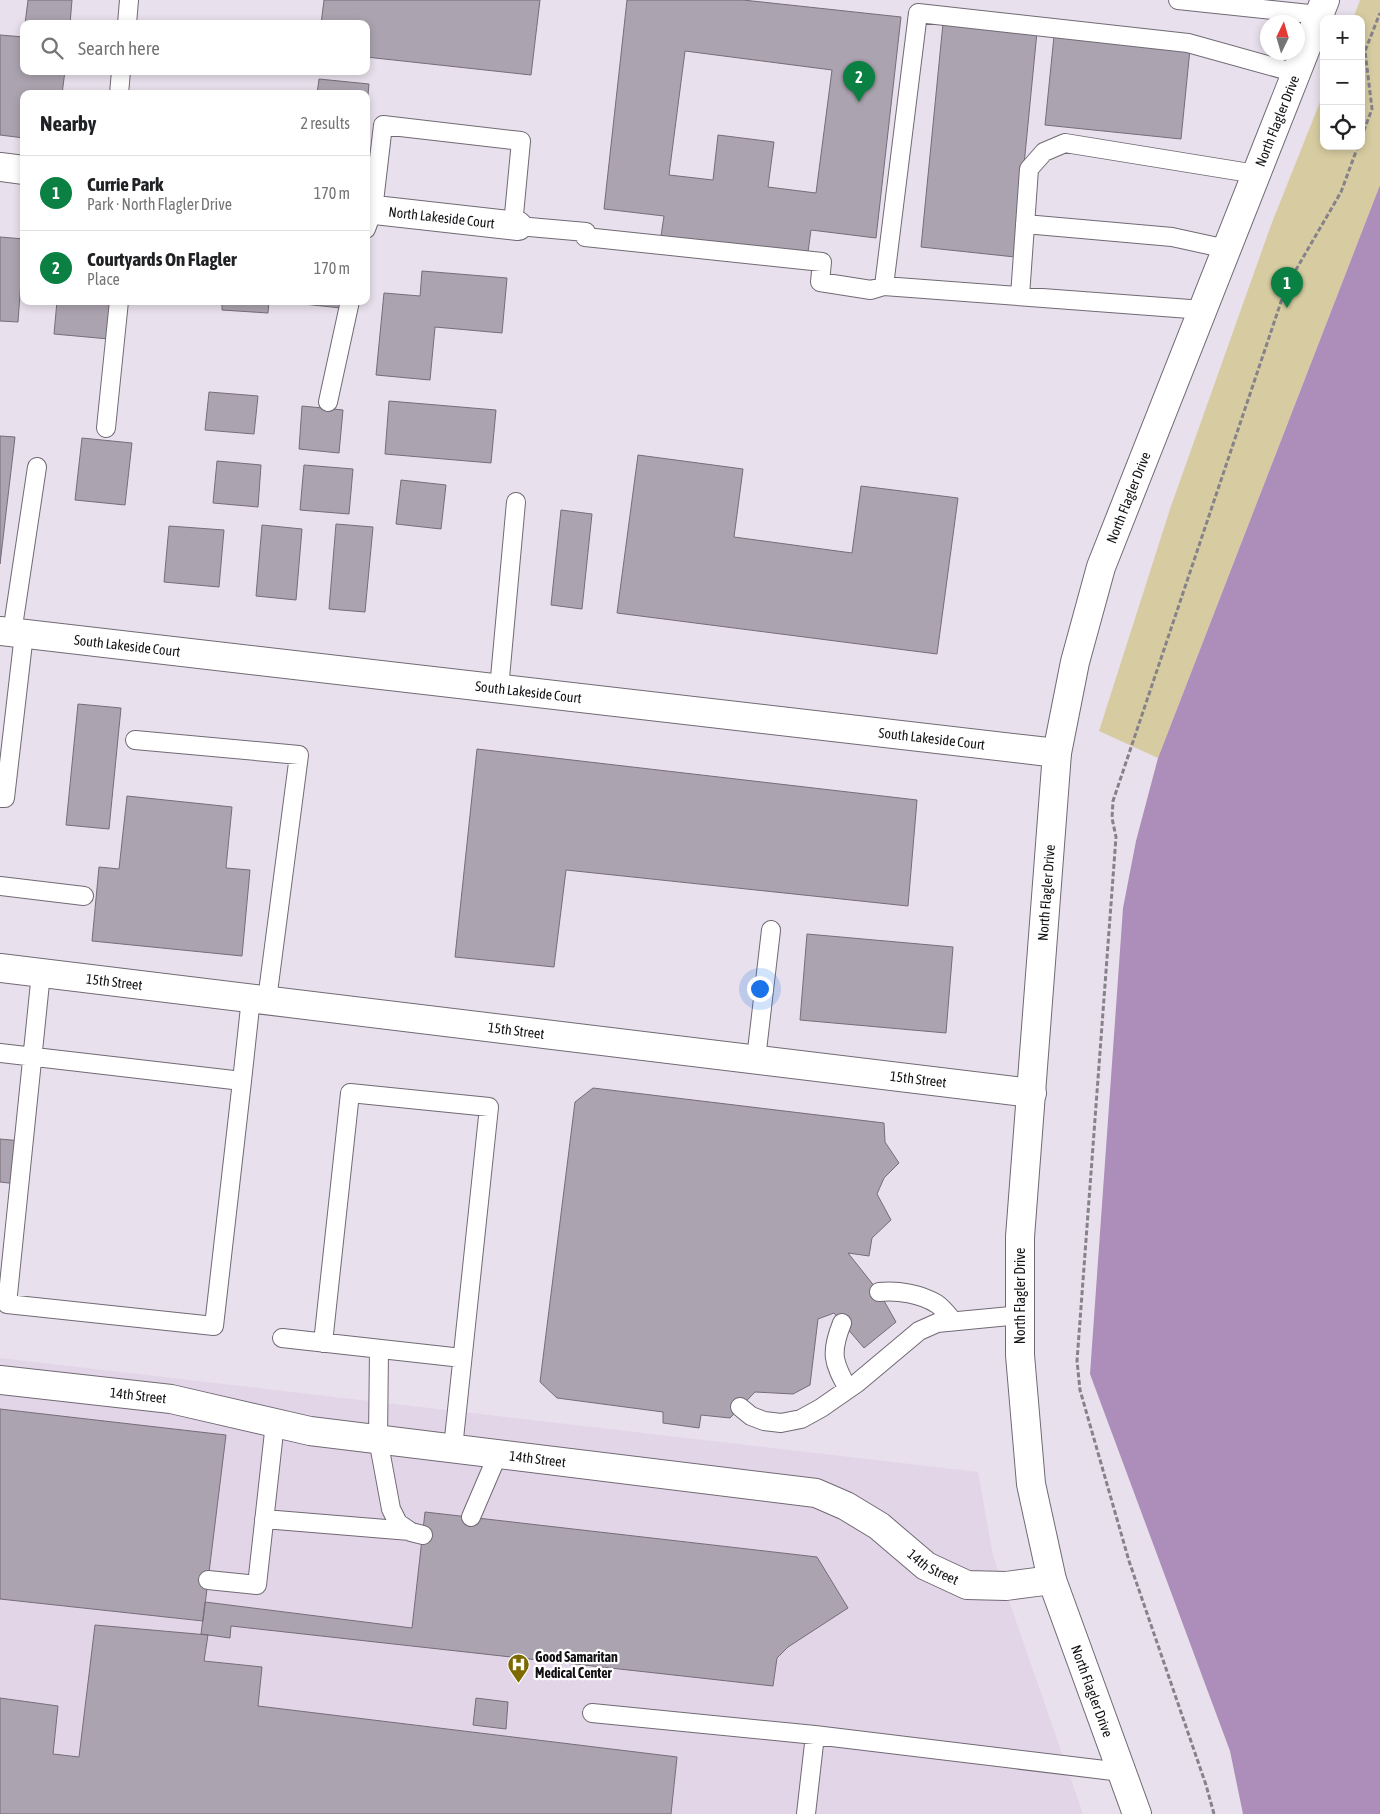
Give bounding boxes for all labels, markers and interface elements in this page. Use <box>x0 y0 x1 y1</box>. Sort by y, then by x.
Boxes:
north arrow <box>1260 15 1305 60</box>
map controls <box>1320 15 1365 150</box>
button: + <box>1320 15 1365 60</box>
search box <box>20 20 370 75</box>
icon: search <box>38 34 66 62</box>
text: Search here <box>78 37 160 59</box>
button: − <box>1320 60 1365 105</box>
pin: 2 <box>843 61 875 102</box>
street label: North Flagler Drive <box>1252 73 1302 169</box>
button: locate <box>1320 105 1365 150</box>
text: Nearby <box>40 111 96 135</box>
text: 2 results <box>300 114 350 132</box>
text: Currie Park <box>87 173 163 195</box>
text: 1 <box>52 184 60 202</box>
text: 170 m <box>314 184 350 202</box>
text: Park · North Flagler Drive <box>87 195 232 213</box>
street label: North Lakeside Court <box>388 204 495 231</box>
text: Courtyards On Flagler <box>87 248 237 270</box>
text: 2 <box>52 259 60 277</box>
text: 170 m <box>314 259 350 277</box>
pin: 1 <box>1271 267 1303 308</box>
text: Place <box>87 270 120 288</box>
street label: North Flagler Drive <box>1103 450 1154 546</box>
street label: South Lakeside Court <box>73 632 181 660</box>
street label: South Lakeside Court <box>474 678 583 706</box>
street label: South Lakeside Court <box>878 724 986 753</box>
street label: North Flagler Drive <box>1035 844 1058 942</box>
street label: 15th Street <box>85 970 143 993</box>
your location <box>747 976 773 1002</box>
street label: 15th Street <box>487 1019 545 1042</box>
street label: 15th Street <box>889 1068 947 1091</box>
street label: North Flagler Drive <box>1012 1248 1028 1344</box>
street label: 14th Street <box>109 1384 167 1406</box>
street label: 14th Street <box>508 1447 567 1470</box>
street label: 14th Street <box>904 1546 961 1588</box>
street label: North Flagler Drive <box>1068 1643 1116 1739</box>
place label: Good Samaritan Medical Center <box>535 1649 618 1681</box>
hospital icon: Good Samaritan Medical Center <box>507 1653 531 1684</box>

